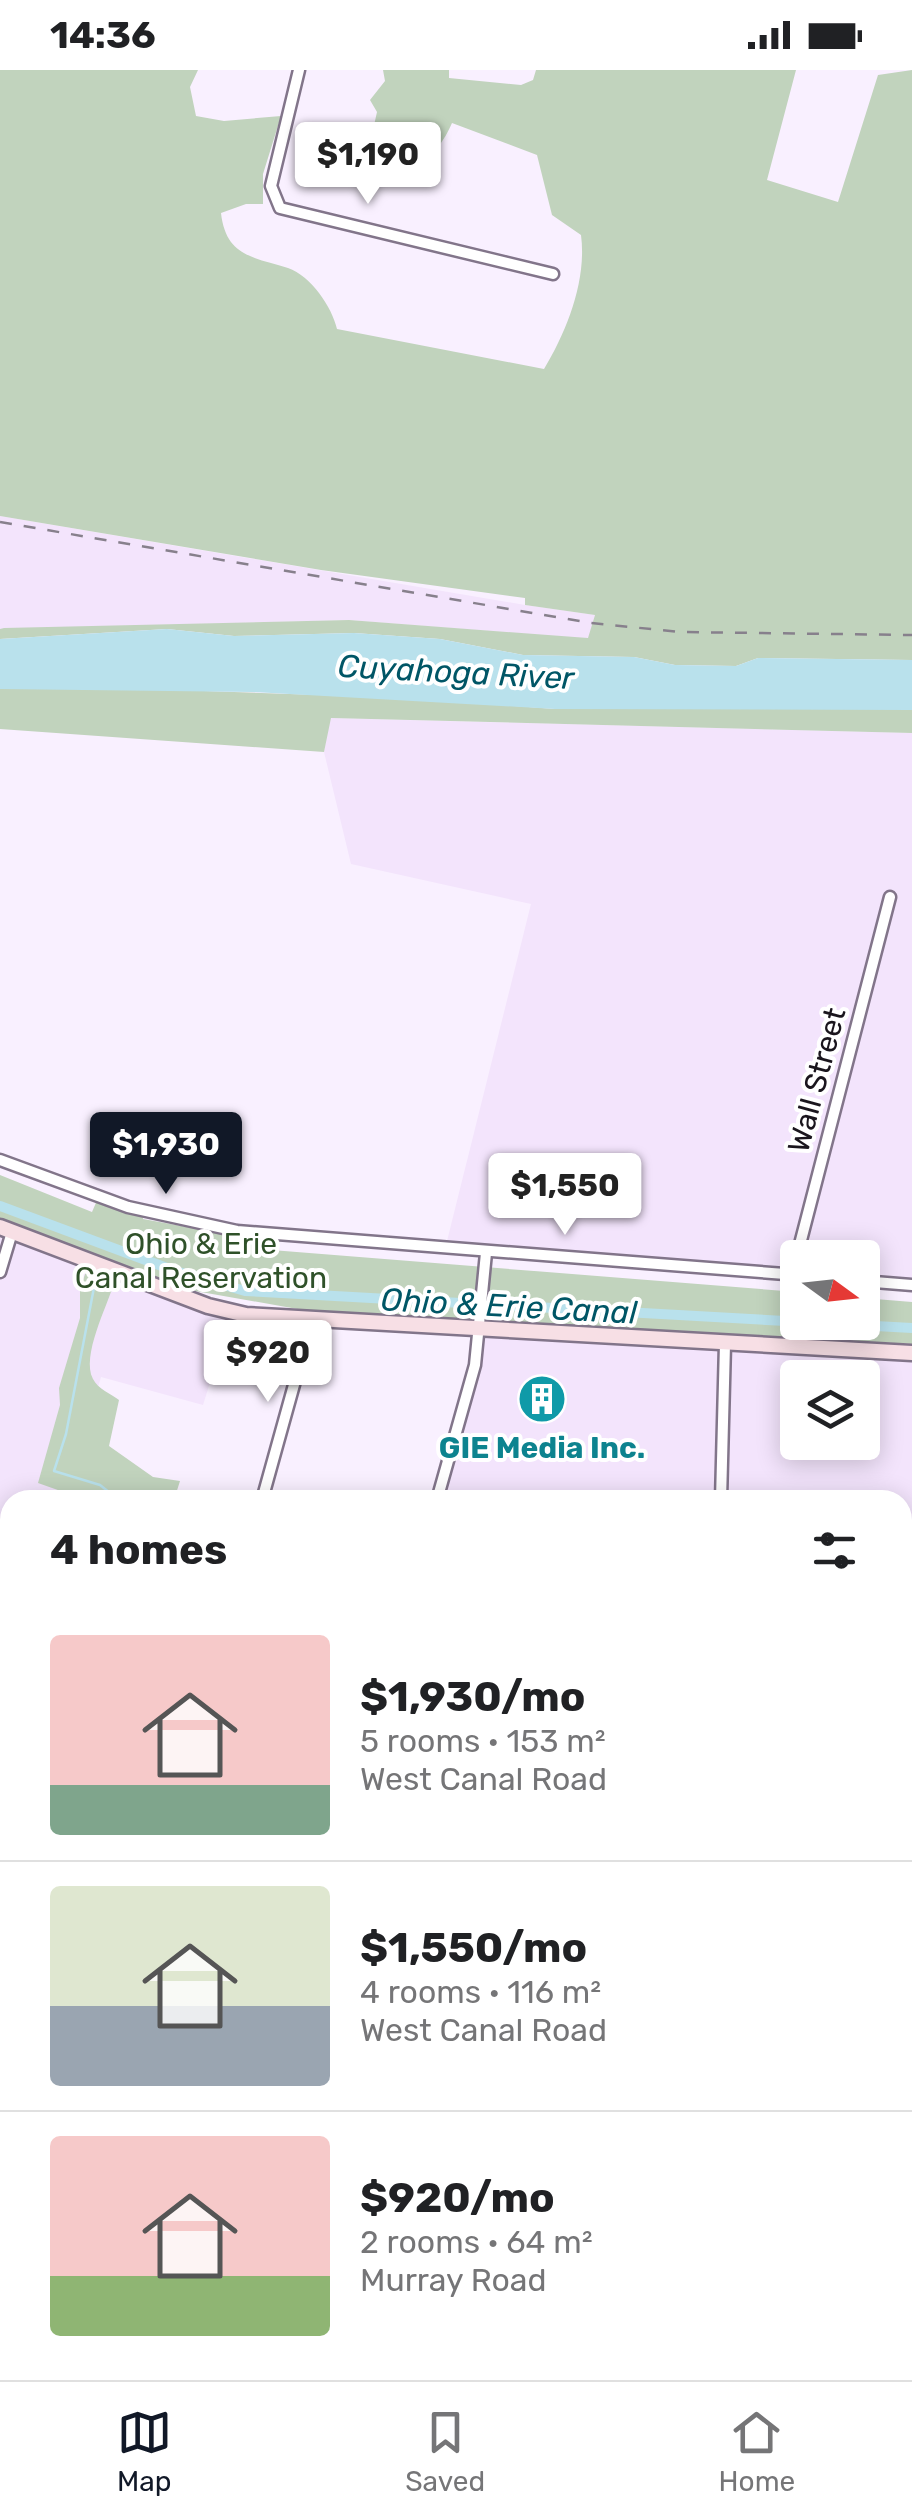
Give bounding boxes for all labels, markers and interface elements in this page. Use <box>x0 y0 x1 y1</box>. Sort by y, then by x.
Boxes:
text: 14:36 <box>50 12 156 58</box>
pin: $1,190 <box>287 122 449 207</box>
text: $1,190 <box>317 135 419 173</box>
water label: Cuyahoga River <box>337 647 577 697</box>
street label: Wall Street <box>780 1003 854 1156</box>
pin: $1,930 <box>85 1112 247 1197</box>
text: $1,930 <box>112 1125 220 1163</box>
pin: $1,550 <box>484 1153 646 1238</box>
text: $1,550 <box>510 1166 620 1204</box>
park label: Ohio & Erie Canal Reservation <box>75 1226 327 1296</box>
north arrow <box>780 1240 880 1340</box>
map controls <box>780 1240 880 1460</box>
water label: Ohio & Erie Canal <box>380 1280 639 1332</box>
pin: $920 <box>209 1320 327 1405</box>
text: $920 <box>226 1333 310 1371</box>
button: layers <box>780 1360 880 1460</box>
building icon: GIE Media Inc. <box>516 1373 568 1425</box>
place label: GIE Media Inc. <box>439 1430 645 1466</box>
icon: filters <box>807 1523 862 1578</box>
text: 4 homes <box>50 1525 227 1575</box>
text: $1,930/mo <box>360 1672 586 1722</box>
icon: home <box>130 1675 250 1795</box>
text: 5 rooms · 153 m² <box>360 1722 606 1760</box>
text: West Canal Road <box>360 1760 607 1798</box>
text: $1,550/mo <box>360 1923 587 1973</box>
icon: home <box>130 1926 250 2046</box>
text: 4 rooms · 116 m² <box>360 1973 601 2011</box>
text: West Canal Road <box>360 2011 607 2049</box>
text: $920/mo <box>360 2173 555 2223</box>
icon: home <box>130 2176 250 2296</box>
text: 2 rooms · 64 m² <box>360 2223 593 2261</box>
text: Murray Road <box>360 2261 547 2299</box>
tab: Map <box>117 2405 172 2498</box>
tab: Saved <box>405 2405 485 2498</box>
tab: Home <box>719 2405 795 2498</box>

